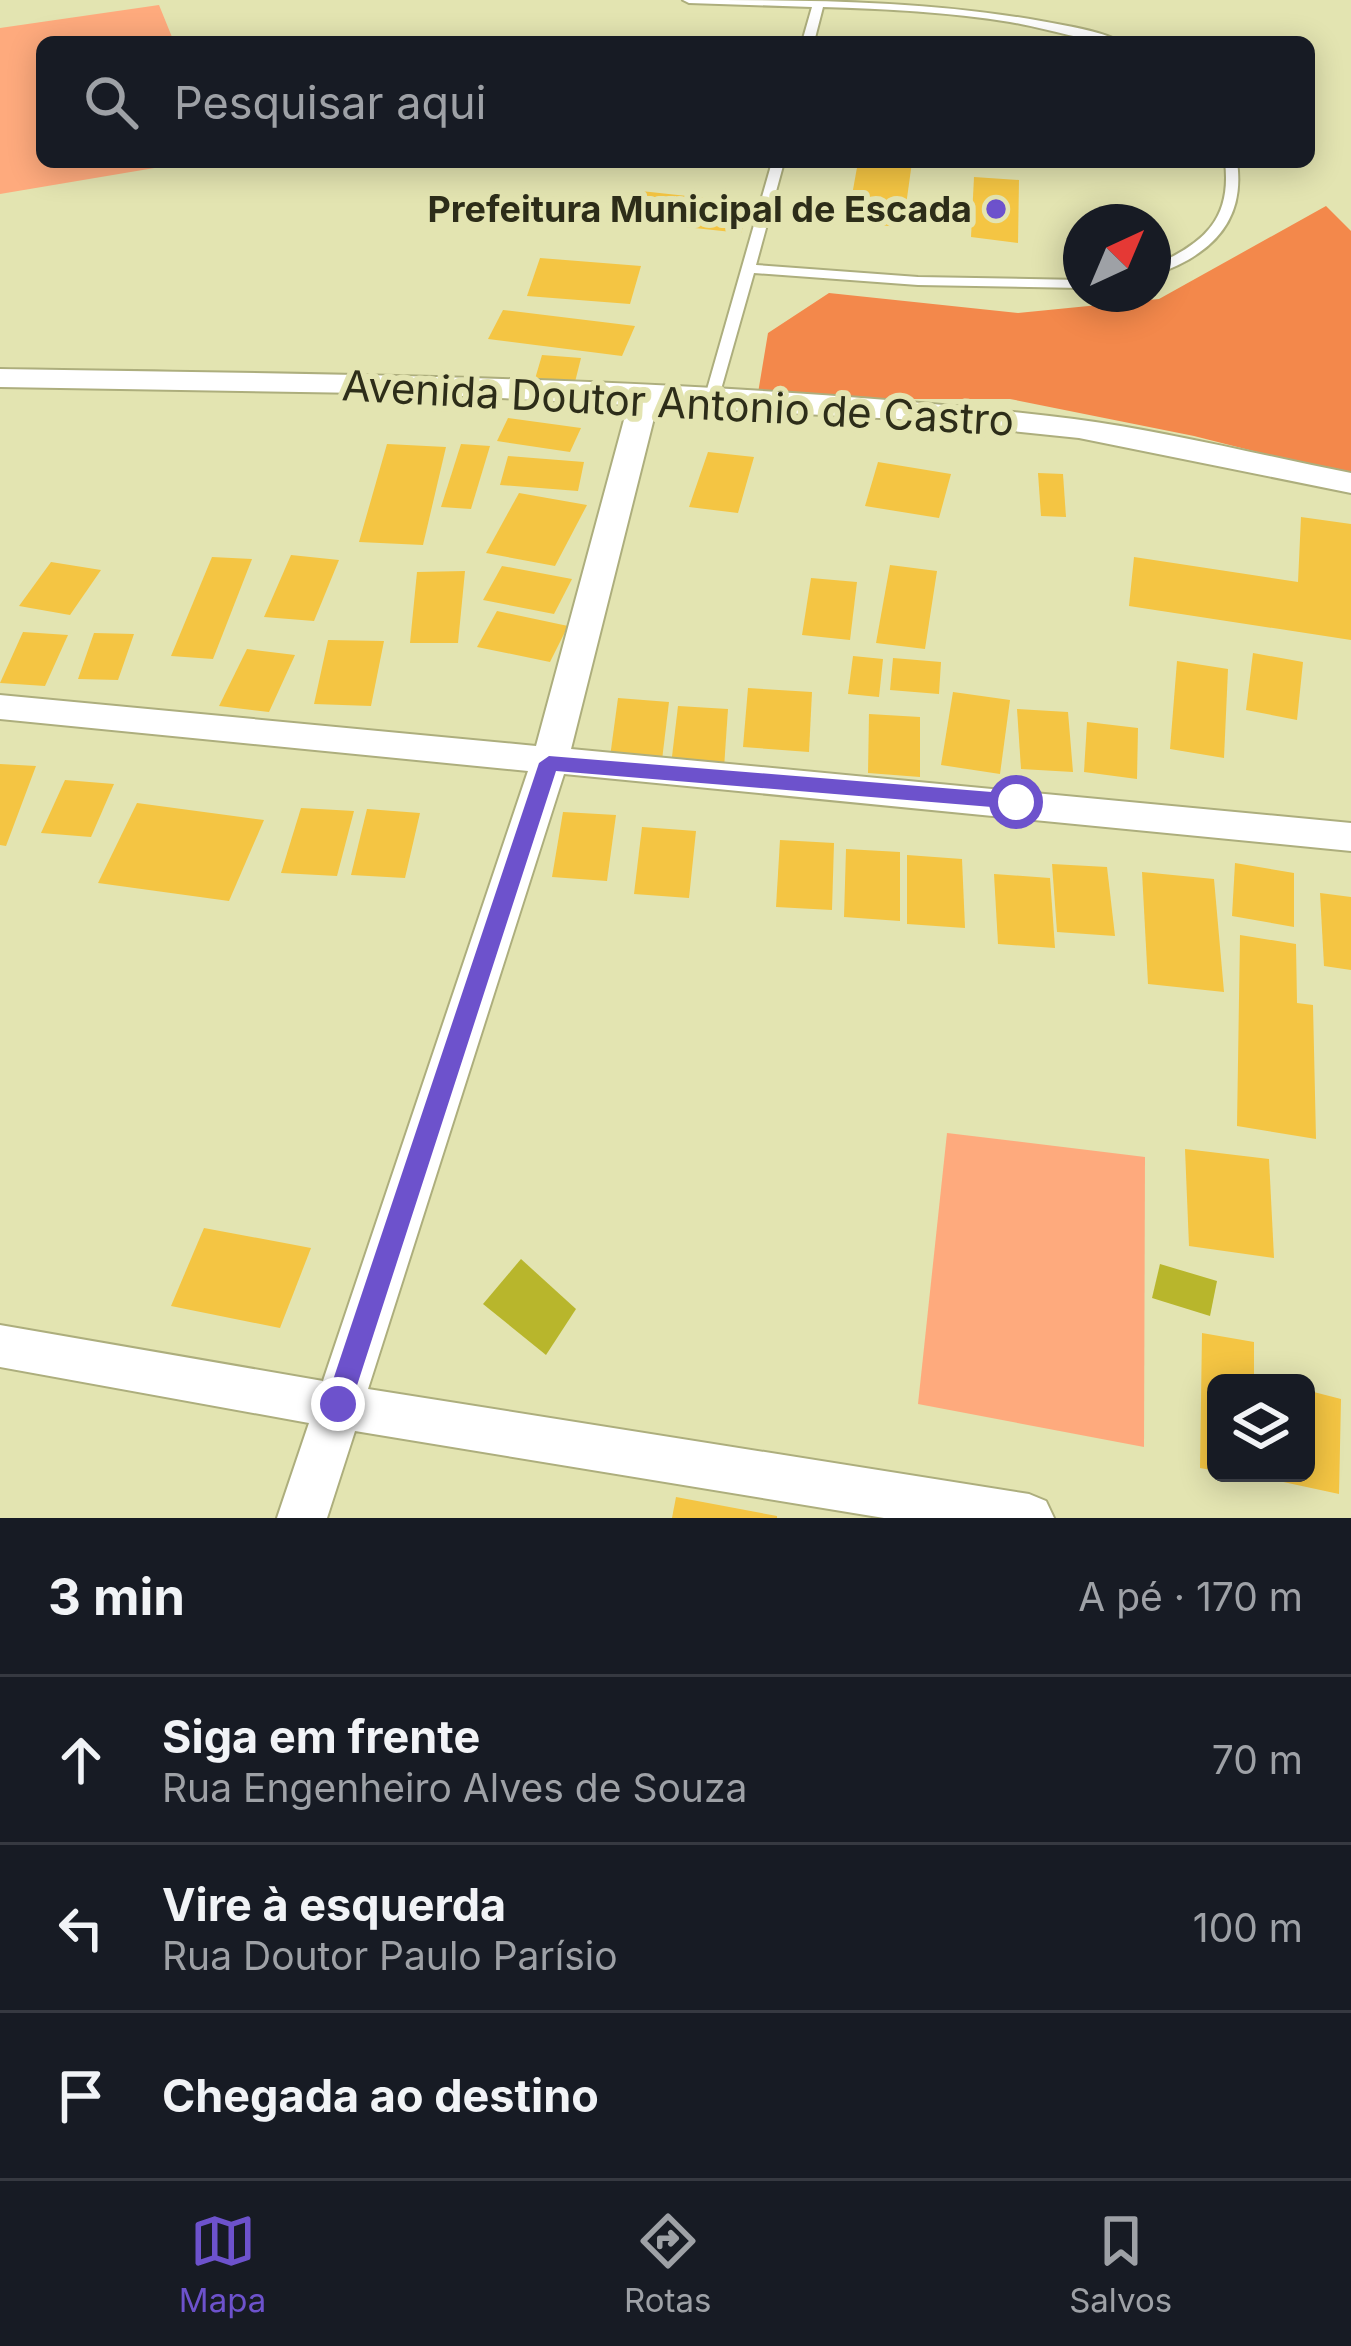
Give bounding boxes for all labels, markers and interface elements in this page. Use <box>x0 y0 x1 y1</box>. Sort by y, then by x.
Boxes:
search box <box>36 36 1315 168</box>
icon: search <box>78 69 144 135</box>
text: Pesquisar aqui <box>174 75 487 130</box>
place label: Prefeitura Municipal de Escada <box>428 187 972 231</box>
marker: Prefeitura Municipal de Escada <box>983 196 1009 222</box>
north arrow <box>1063 204 1171 312</box>
street label: Avenida Doutor Antonio de Castro <box>341 359 1015 446</box>
route start <box>989 775 1043 829</box>
map controls <box>1207 1374 1315 1482</box>
button: layers <box>1207 1374 1315 1482</box>
route end <box>311 1377 365 1431</box>
text: 3 min <box>48 1566 185 1627</box>
text: A pé · 170 m <box>1078 1573 1303 1620</box>
text: Siga em frente <box>162 1709 480 1764</box>
icon: ahead <box>48 1727 114 1793</box>
text: 70 m <box>1212 1736 1303 1783</box>
text: Rua Engenheiro Alves de Souza <box>162 1764 747 1811</box>
text: Vire à esquerda <box>162 1877 506 1932</box>
icon: left <box>48 1895 114 1961</box>
text: 100 m <box>1193 1904 1303 1951</box>
text: Rua Doutor Paulo Parísio <box>162 1932 618 1979</box>
icon: arrive <box>48 2063 114 2129</box>
text: Chegada ao destino <box>162 2068 599 2123</box>
tab: Mapa <box>179 2208 266 2320</box>
tab: Rotas <box>624 2208 711 2320</box>
tab: Salvos <box>1069 2208 1172 2320</box>

